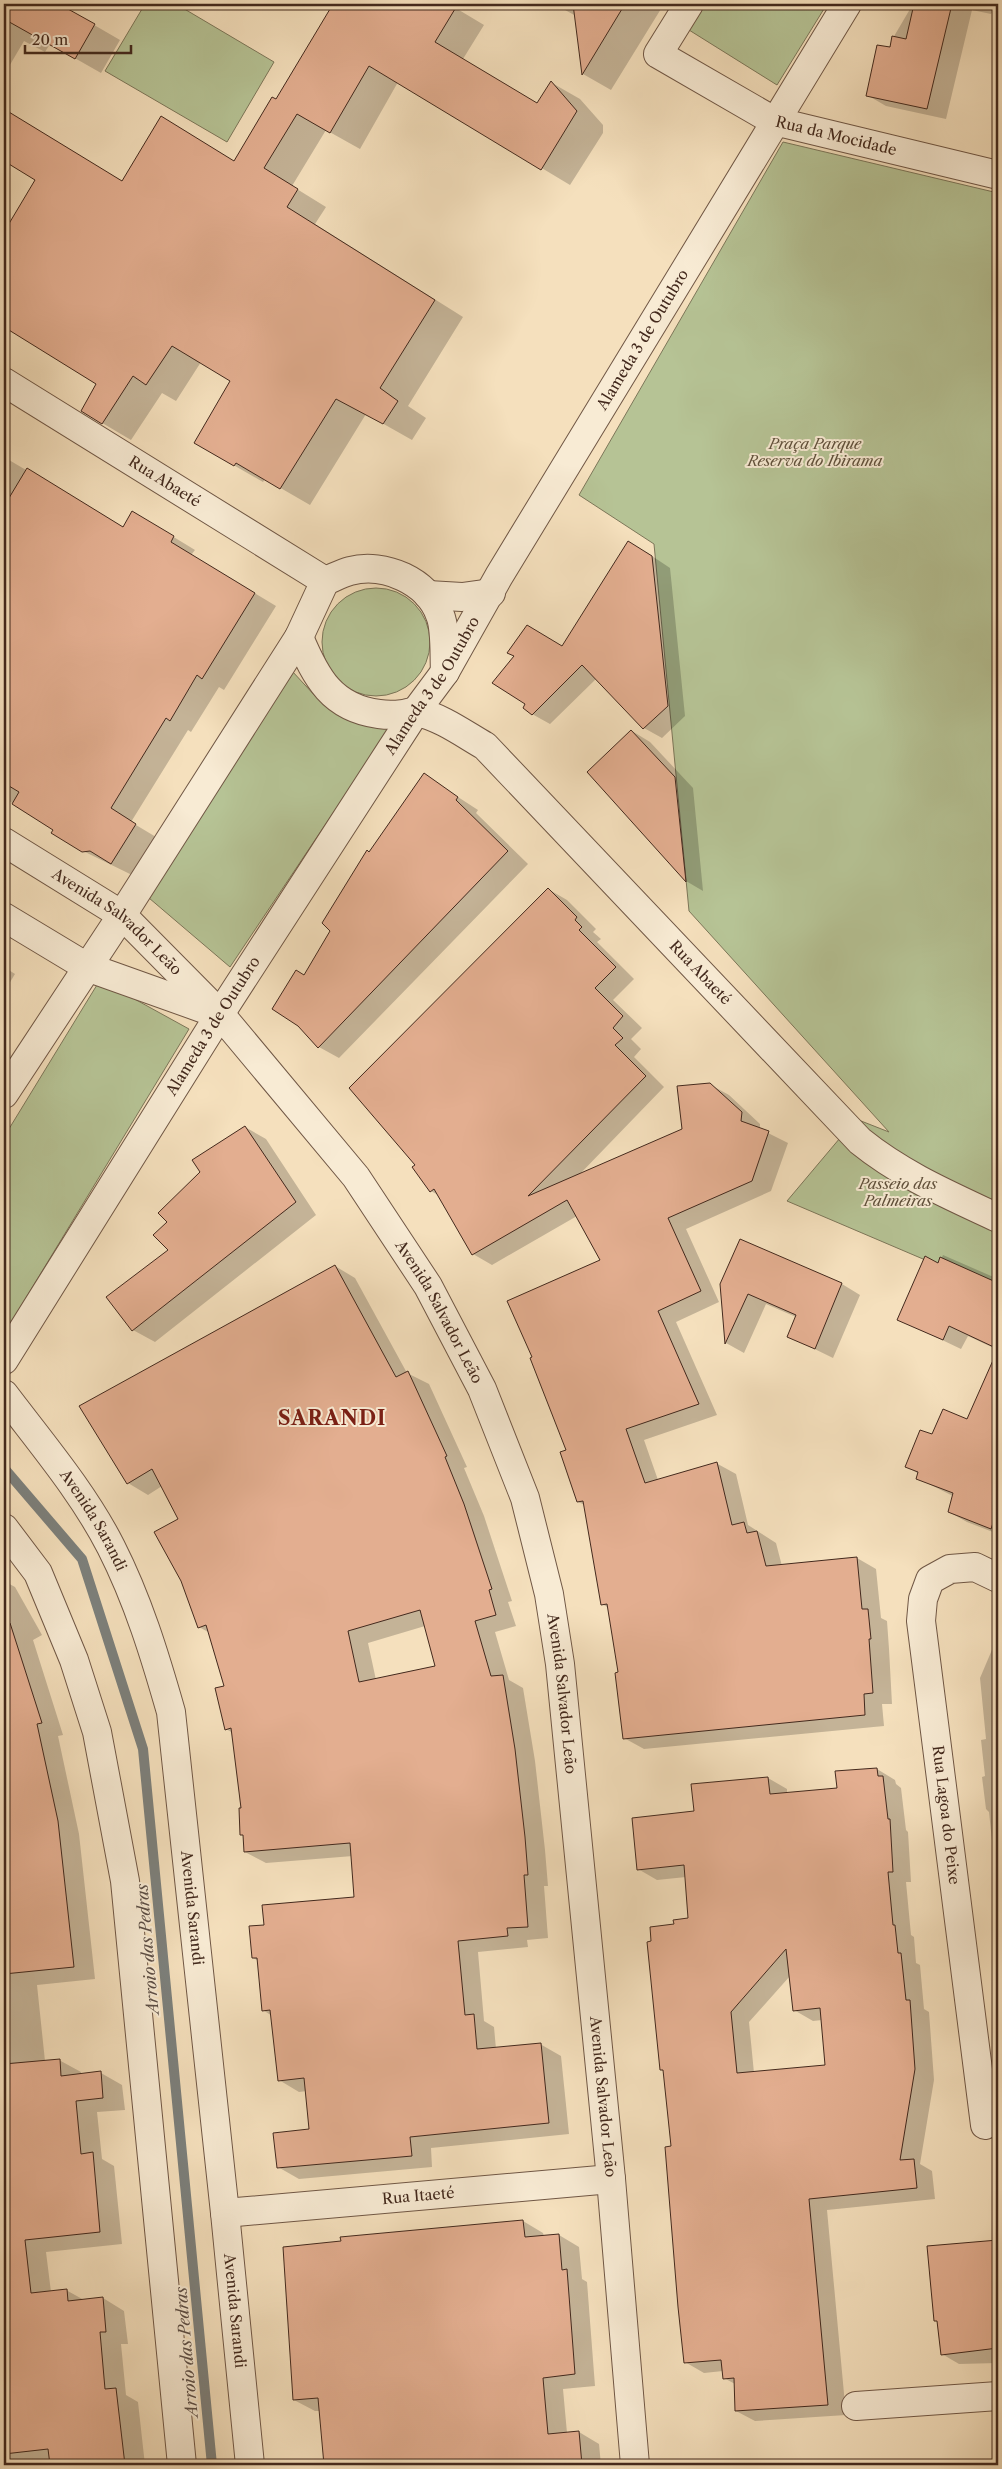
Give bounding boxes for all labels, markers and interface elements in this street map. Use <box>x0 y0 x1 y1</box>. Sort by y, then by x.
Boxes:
scale bar <box>25 22 131 54</box>
text: 20 m <box>32 30 68 49</box>
street label: Rua da Mocidade <box>774 112 899 159</box>
street label: Alameda 3 de Outubro <box>592 266 692 414</box>
park label: Praça Parque Reserva do Ibirama <box>747 434 883 470</box>
street label: Rua Abaeté <box>125 452 205 511</box>
street label: Alameda 3 de Outubro <box>380 613 483 759</box>
street label: Avenida Salvador Leão <box>48 864 186 979</box>
street label: Rua Abaeté <box>666 936 736 1008</box>
street label: Alameda 3 de Outubro <box>161 953 264 1100</box>
park label: Passeio das Palmeiras <box>858 1174 938 1210</box>
street label: Avenida Salvador Leão <box>391 1236 487 1387</box>
district label: SARANDI <box>278 1406 386 1430</box>
street label: Avenida Sarandi <box>55 1465 131 1574</box>
street label: Avenida Salvador Leão <box>543 1611 581 1775</box>
street label: Rua Lagoa do Peixe <box>929 1744 964 1886</box>
street label: Avenida Sarandi <box>177 1849 208 1967</box>
water label: Arroio das Pedras <box>131 1883 163 2018</box>
street label: Avenida Salvador Leão <box>586 2014 621 2178</box>
street label: Rua Itaeté <box>381 2183 455 2208</box>
street label: Avenida Sarandi <box>220 2251 250 2369</box>
water label: Arroio das Pedras <box>170 2286 202 2421</box>

